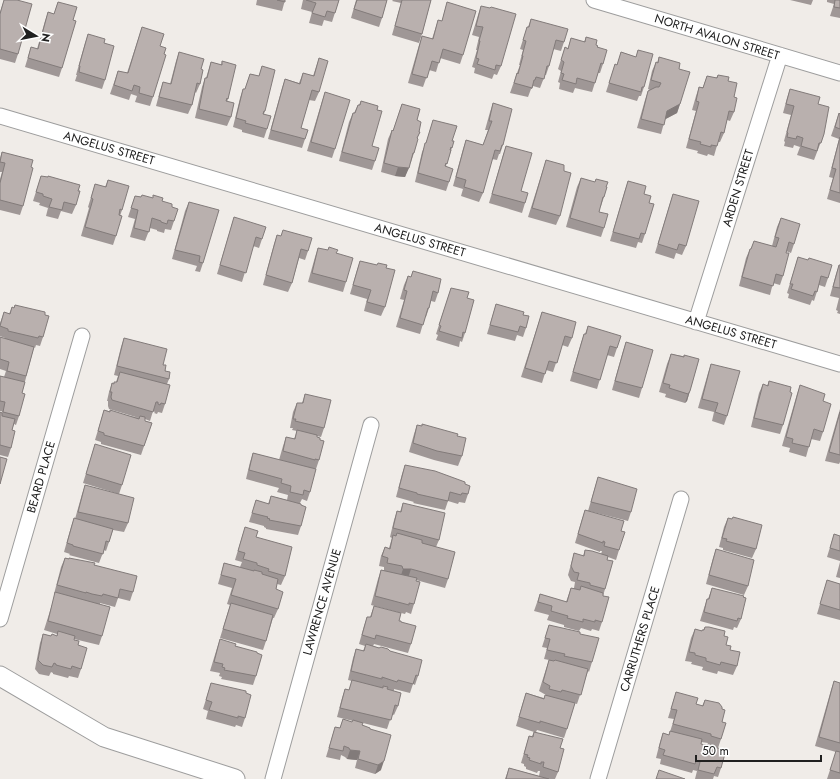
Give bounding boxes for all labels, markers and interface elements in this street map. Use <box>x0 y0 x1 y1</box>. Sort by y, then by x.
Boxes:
street label: NORTH AVALON STREET <box>652 9 782 65</box>
north arrow <box>16 16 56 56</box>
text: N <box>37 32 54 43</box>
street label: ANGELUS STREET <box>61 126 157 170</box>
street label: ARDEN STREET <box>718 147 758 229</box>
street label: ANGELUS STREET <box>372 218 468 262</box>
street label: ANGELUS STREET <box>683 310 779 354</box>
street label: BEARD PLACE <box>22 439 60 515</box>
street label: LAWRENCE AVENUE <box>298 547 346 657</box>
street label: CARRUTHERS PLACE <box>615 584 665 694</box>
scale bar <box>696 737 821 763</box>
text: 50 m <box>702 742 729 760</box>

